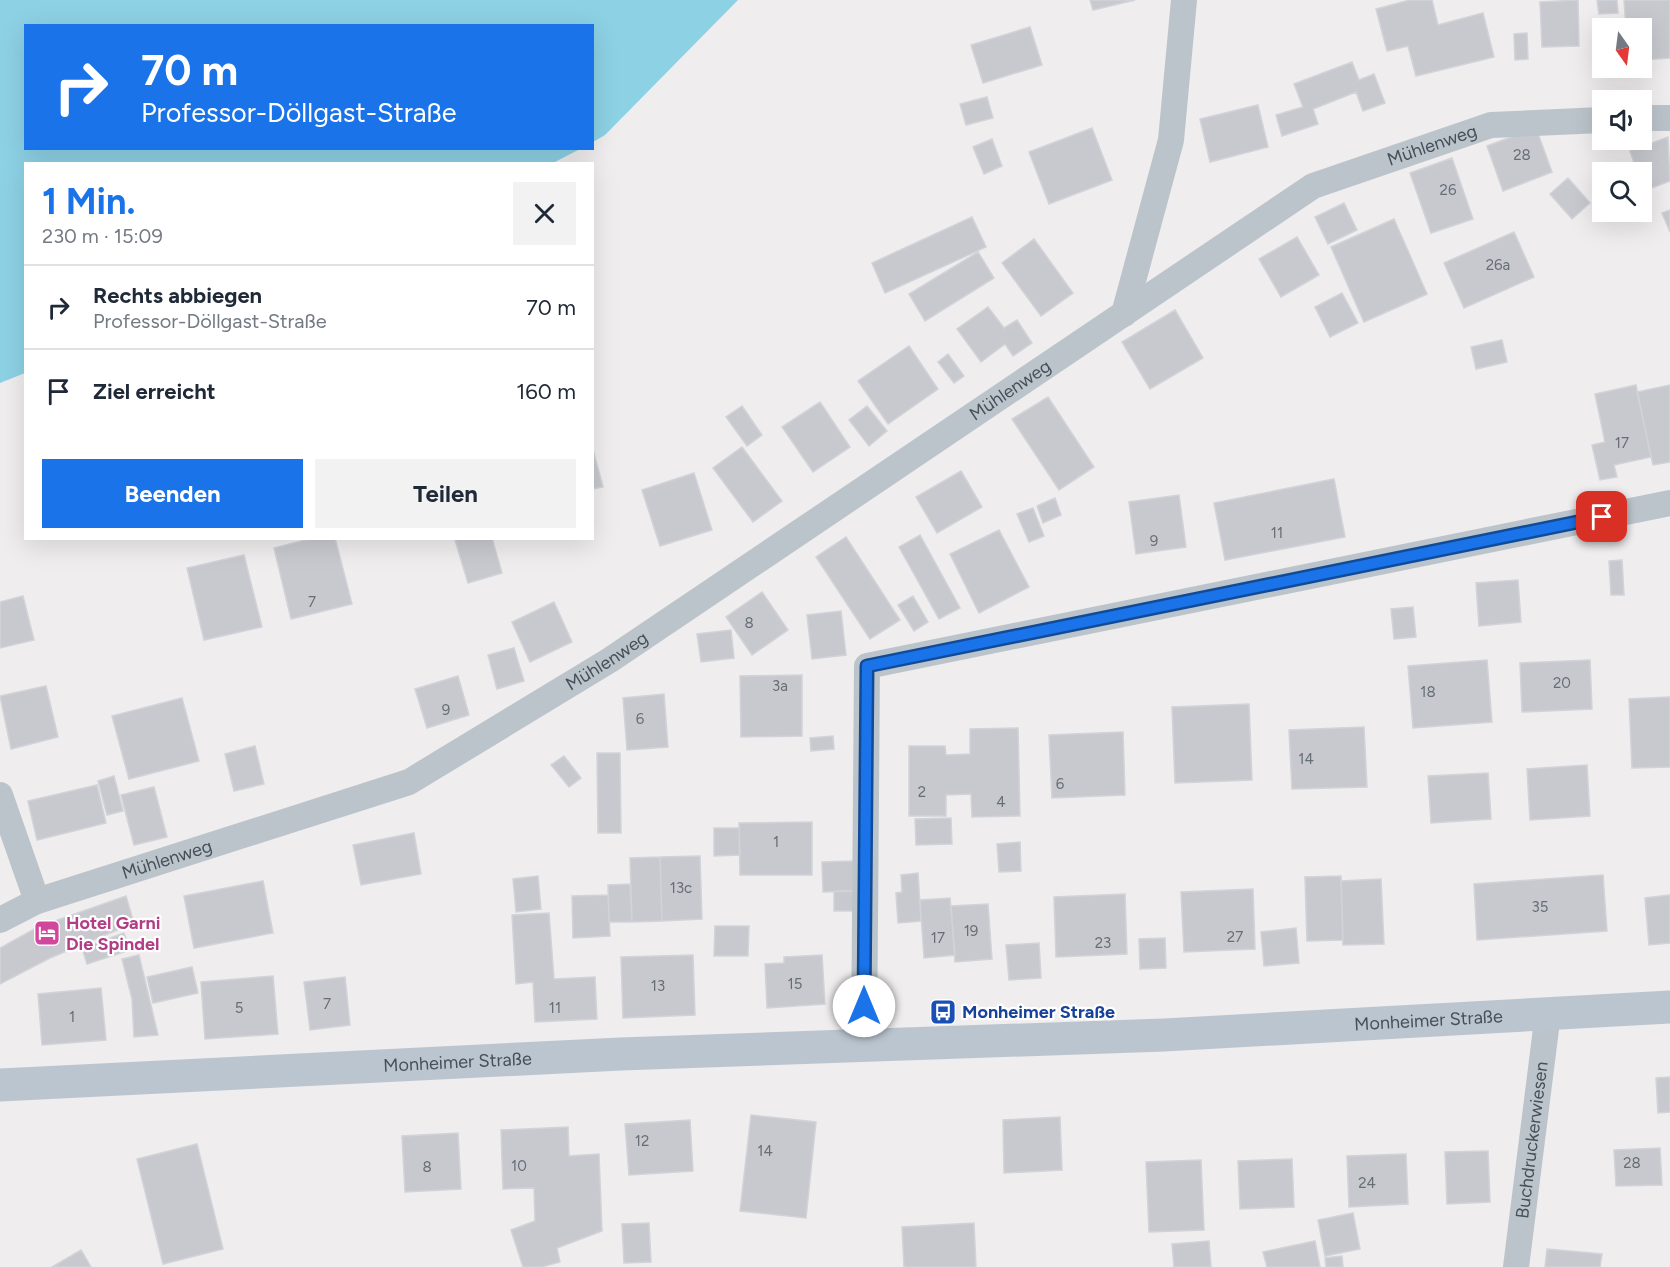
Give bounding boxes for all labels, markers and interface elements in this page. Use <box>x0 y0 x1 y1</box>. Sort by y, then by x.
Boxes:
north arrow <box>1592 18 1652 78</box>
map controls <box>1592 18 1652 222</box>
text: 70 m <box>141 45 238 96</box>
icon: right <box>42 48 120 126</box>
button: sound <box>1592 90 1652 150</box>
text: Professor-Döllgast-Straße <box>141 96 457 129</box>
street label: Mühlenweg <box>1384 120 1480 171</box>
house number: 28 <box>1513 146 1531 164</box>
button: search <box>1592 162 1652 222</box>
text: 1 Min. <box>42 180 135 223</box>
house number: 26 <box>1440 181 1457 199</box>
button: close <box>513 182 576 245</box>
text: 230 m · 15:09 <box>42 224 163 248</box>
house number: 26a <box>1486 256 1510 274</box>
text: Rechts abbiegen <box>93 282 262 309</box>
icon: right <box>42 291 75 324</box>
text: 70 m <box>526 294 576 321</box>
text: Professor-Döllgast-Straße <box>93 309 327 333</box>
street label: Mühlenweg <box>965 355 1055 425</box>
icon: arrive <box>42 375 75 408</box>
text: Ziel erreicht <box>93 378 216 405</box>
text: 160 m <box>516 378 576 405</box>
house number: 17 <box>1615 434 1629 452</box>
button: Beenden <box>42 459 303 528</box>
button: Teilen <box>315 459 576 528</box>
pin <box>1576 491 1627 542</box>
icon: arrive <box>1585 500 1618 533</box>
house number: 11 <box>1271 524 1283 542</box>
house number: 9 <box>1150 532 1158 550</box>
house number: 7 <box>308 593 316 611</box>
house number: 8 <box>744 614 754 632</box>
street label: Mühlenweg <box>562 627 652 695</box>
house number: 20 <box>1553 674 1571 692</box>
house number: 3a <box>772 677 788 695</box>
house number: 18 <box>1420 683 1436 701</box>
house number: 9 <box>442 701 450 719</box>
house number: 6 <box>636 710 645 728</box>
house number: 14 <box>1298 750 1314 768</box>
house number: 6 <box>1056 775 1065 793</box>
house number: 2 <box>918 783 926 801</box>
house number: 4 <box>996 793 1006 811</box>
house number: 1 <box>773 833 779 851</box>
street label: Mühlenweg <box>119 835 215 884</box>
house number: 13c <box>670 879 692 897</box>
house number: 35 <box>1532 898 1548 916</box>
place label: Hotel Garni Die Spindel <box>66 912 160 955</box>
hotel icon: Hotel Garni Die Spindel <box>32 918 62 948</box>
house number: 19 <box>964 922 978 940</box>
house number: 27 <box>1227 928 1243 946</box>
house number: 17 <box>931 929 945 947</box>
house number: 23 <box>1095 934 1111 952</box>
position arrow <box>832 974 896 1038</box>
house number: 15 <box>788 975 802 993</box>
house number: 13 <box>651 977 665 995</box>
house number: 7 <box>323 995 331 1013</box>
bus stop icon: Monheimer Straße <box>928 997 958 1027</box>
house number: 5 <box>235 999 243 1017</box>
house number: 11 <box>549 999 561 1017</box>
place label: Monheimer Straße <box>962 1001 1115 1023</box>
street label: Monheimer Straße <box>1354 1005 1503 1035</box>
house number: 1 <box>69 1008 75 1026</box>
street label: Monheimer Straße <box>383 1047 532 1077</box>
street label: Buchdruckerwiesen <box>1511 1060 1553 1220</box>
house number: 12 <box>635 1132 649 1150</box>
house number: 14 <box>757 1142 773 1160</box>
house number: 28 <box>1623 1154 1641 1172</box>
house number: 10 <box>511 1157 527 1175</box>
house number: 8 <box>422 1158 432 1176</box>
house number: 24 <box>1358 1174 1376 1192</box>

